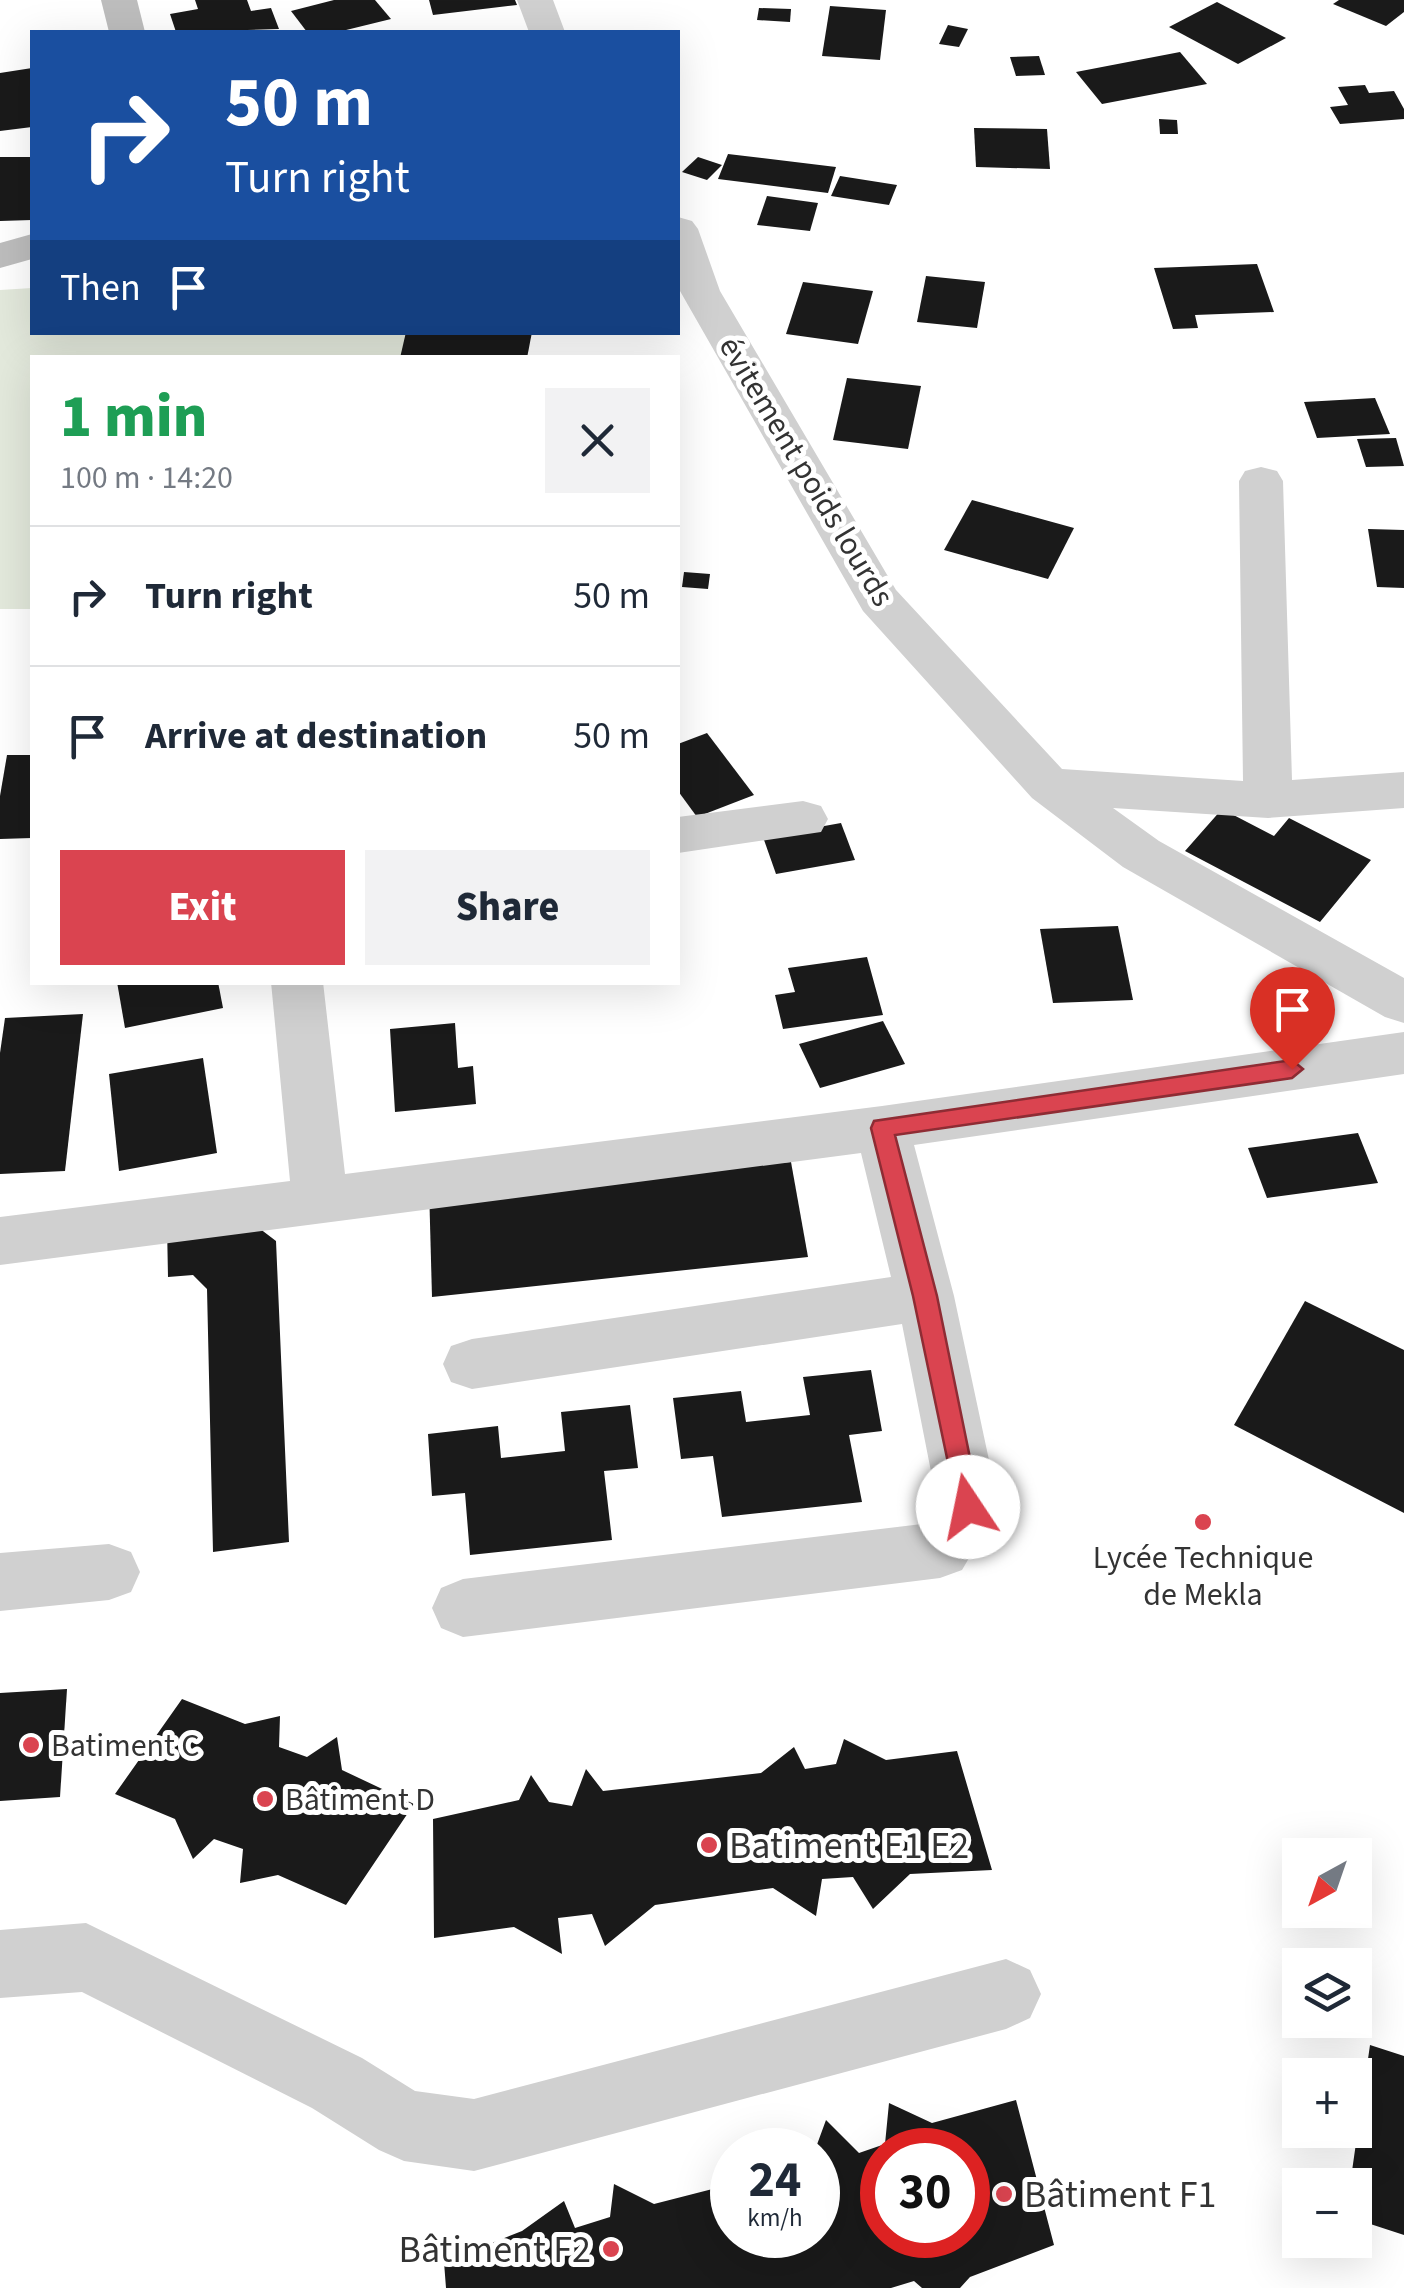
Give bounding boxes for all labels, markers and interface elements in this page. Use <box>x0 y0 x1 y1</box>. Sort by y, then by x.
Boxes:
text: 50 m <box>225 53 373 153</box>
icon: right <box>60 70 190 200</box>
text: Turn right <box>225 146 410 210</box>
icon: arrive <box>161 260 216 315</box>
text: Then <box>60 261 141 315</box>
street label: évitement poids lourds <box>707 328 905 615</box>
text: 1 min <box>60 375 207 460</box>
button: close <box>545 388 650 493</box>
text: 100 m · 14:20 <box>60 455 233 501</box>
icon: right <box>60 569 115 624</box>
text: Turn right <box>145 569 313 623</box>
text: 50 m <box>573 569 650 623</box>
icon: arrive <box>60 709 115 764</box>
text: Arrive at destination <box>145 709 487 763</box>
text: 50 m <box>573 709 650 763</box>
button: Exit <box>60 850 345 965</box>
button: Share <box>365 850 650 965</box>
pin <box>1250 967 1335 1070</box>
icon: arrive <box>1265 982 1320 1037</box>
position arrow <box>916 1455 1020 1559</box>
marker: Lycée Technique de Mekla <box>1192 1511 1214 1533</box>
place label: Lycée Technique de Mekla <box>1093 1535 1313 1618</box>
place label: Batiment C <box>51 1723 200 1769</box>
marker: Batiment C <box>20 1734 42 1756</box>
place label: Bâtiment D <box>285 1777 435 1823</box>
marker: Bâtiment D <box>254 1788 276 1810</box>
place label: Batiment E1 E2 <box>729 1819 969 1873</box>
marker: Batiment E1 E2 <box>698 1834 720 1856</box>
north arrow <box>1282 1838 1372 1928</box>
map controls <box>1282 1838 1372 2258</box>
button: layers <box>1282 1948 1372 2038</box>
button: + <box>1282 2058 1372 2148</box>
speed limit sign: 30 <box>860 2128 990 2258</box>
text: 24 <box>749 2145 801 2216</box>
place label: Bâtiment F1 <box>1024 2168 1216 2222</box>
button: − <box>1282 2168 1372 2258</box>
marker: Bâtiment F1 <box>993 2183 1015 2205</box>
text: km/h <box>747 2200 803 2236</box>
place label: Bâtiment F2 <box>399 2223 591 2277</box>
marker: Bâtiment F2 <box>600 2238 622 2260</box>

